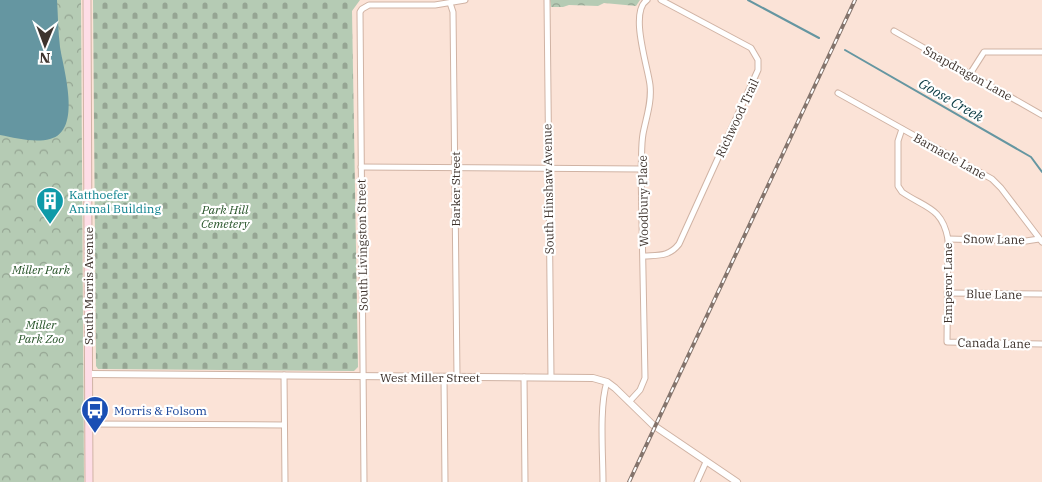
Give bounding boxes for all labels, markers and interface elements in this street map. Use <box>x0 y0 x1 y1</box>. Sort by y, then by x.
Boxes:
north arrow <box>20 20 70 70</box>
street label: Snapdragon Lane <box>921 42 1015 104</box>
text: N <box>39 49 50 67</box>
water label: Goose Creek <box>915 74 987 126</box>
street label: Richwood Trail <box>712 76 762 160</box>
street label: South Hinshaw Avenue <box>539 124 557 254</box>
street label: Barnacle Lane <box>911 130 989 182</box>
street label: Barker Street <box>448 152 463 226</box>
street label: Woodbury Place <box>635 155 651 247</box>
street label: South Livingston Street <box>353 179 371 311</box>
building icon: Katthoefer Animal Building <box>35 186 65 225</box>
place label: Katthoefer Animal Building <box>69 187 162 216</box>
park label: Park Hill Cemetery <box>201 202 251 231</box>
street label: South Morris Avenue <box>81 227 96 345</box>
street label: Snow Lane <box>963 231 1025 247</box>
street label: Emperor Lane <box>940 242 955 324</box>
park label: Miller Park <box>11 262 71 277</box>
street label: Blue Lane <box>966 286 1022 302</box>
park label: Miller Park Zoo <box>17 317 64 346</box>
street label: Canada Lane <box>957 335 1031 351</box>
street label: West Miller Street <box>380 370 480 385</box>
bus stop icon: Morris & Folsom <box>80 395 110 434</box>
place label: Morris & Folsom <box>114 403 208 418</box>

